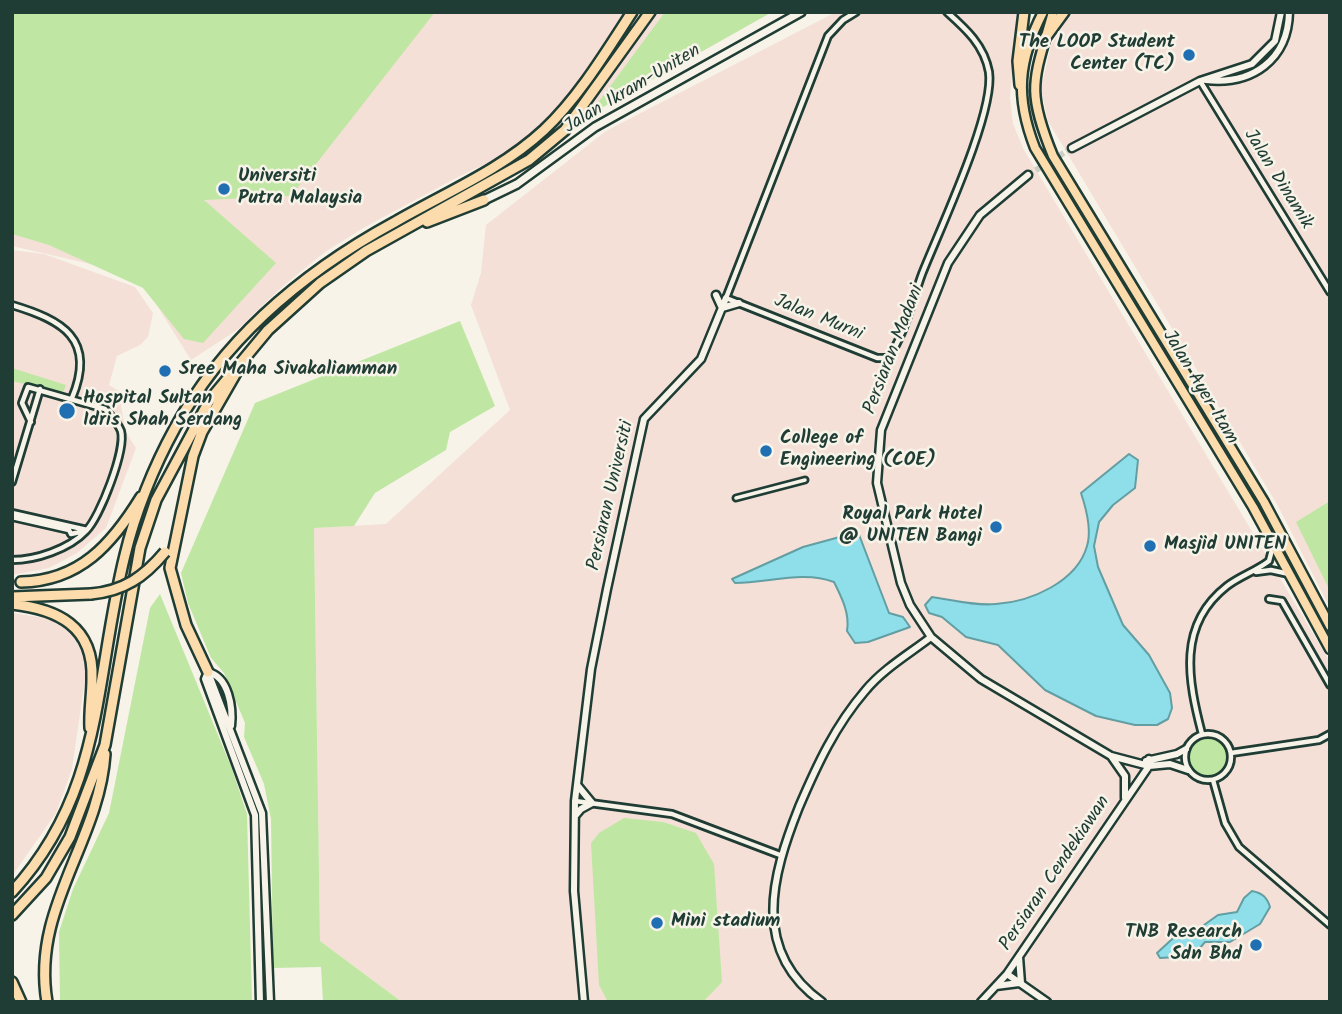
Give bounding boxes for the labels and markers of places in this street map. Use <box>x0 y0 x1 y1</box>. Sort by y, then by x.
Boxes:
place label: The LOOP Student Center (TC) <box>1019 33 1175 77</box>
marker: The LOOP Student Center (TC) <box>1181 47 1197 63</box>
place label: Universiti Putra Malaysia <box>238 167 362 211</box>
marker: Universiti Putra Malaysia <box>216 181 232 197</box>
place label: Sree Maha Sivakaliamman <box>179 360 397 382</box>
marker: Sree Maha Sivakaliamman <box>157 363 173 379</box>
place label: Hospital Sultan Idris Shah Serdang <box>83 389 242 433</box>
marker: Hospital Sultan Idris Shah Serdang <box>57 401 77 421</box>
place label: College of Engineering (COE) <box>780 429 936 473</box>
marker: College of Engineering (COE) <box>758 443 774 459</box>
place label: Royal Park Hotel @ UNITEN Bangi <box>839 505 982 549</box>
marker: Royal Park Hotel @ UNITEN Bangi <box>988 519 1004 535</box>
place label: Masjid UNITEN <box>1164 535 1286 557</box>
marker: Masjid UNITEN <box>1142 538 1158 554</box>
place label: Mini stadium <box>671 912 780 934</box>
marker: Mini stadium <box>649 915 665 931</box>
place label: TNB Research Sdn Bhd <box>1125 923 1242 967</box>
marker: TNB Research Sdn Bhd <box>1248 937 1264 953</box>

